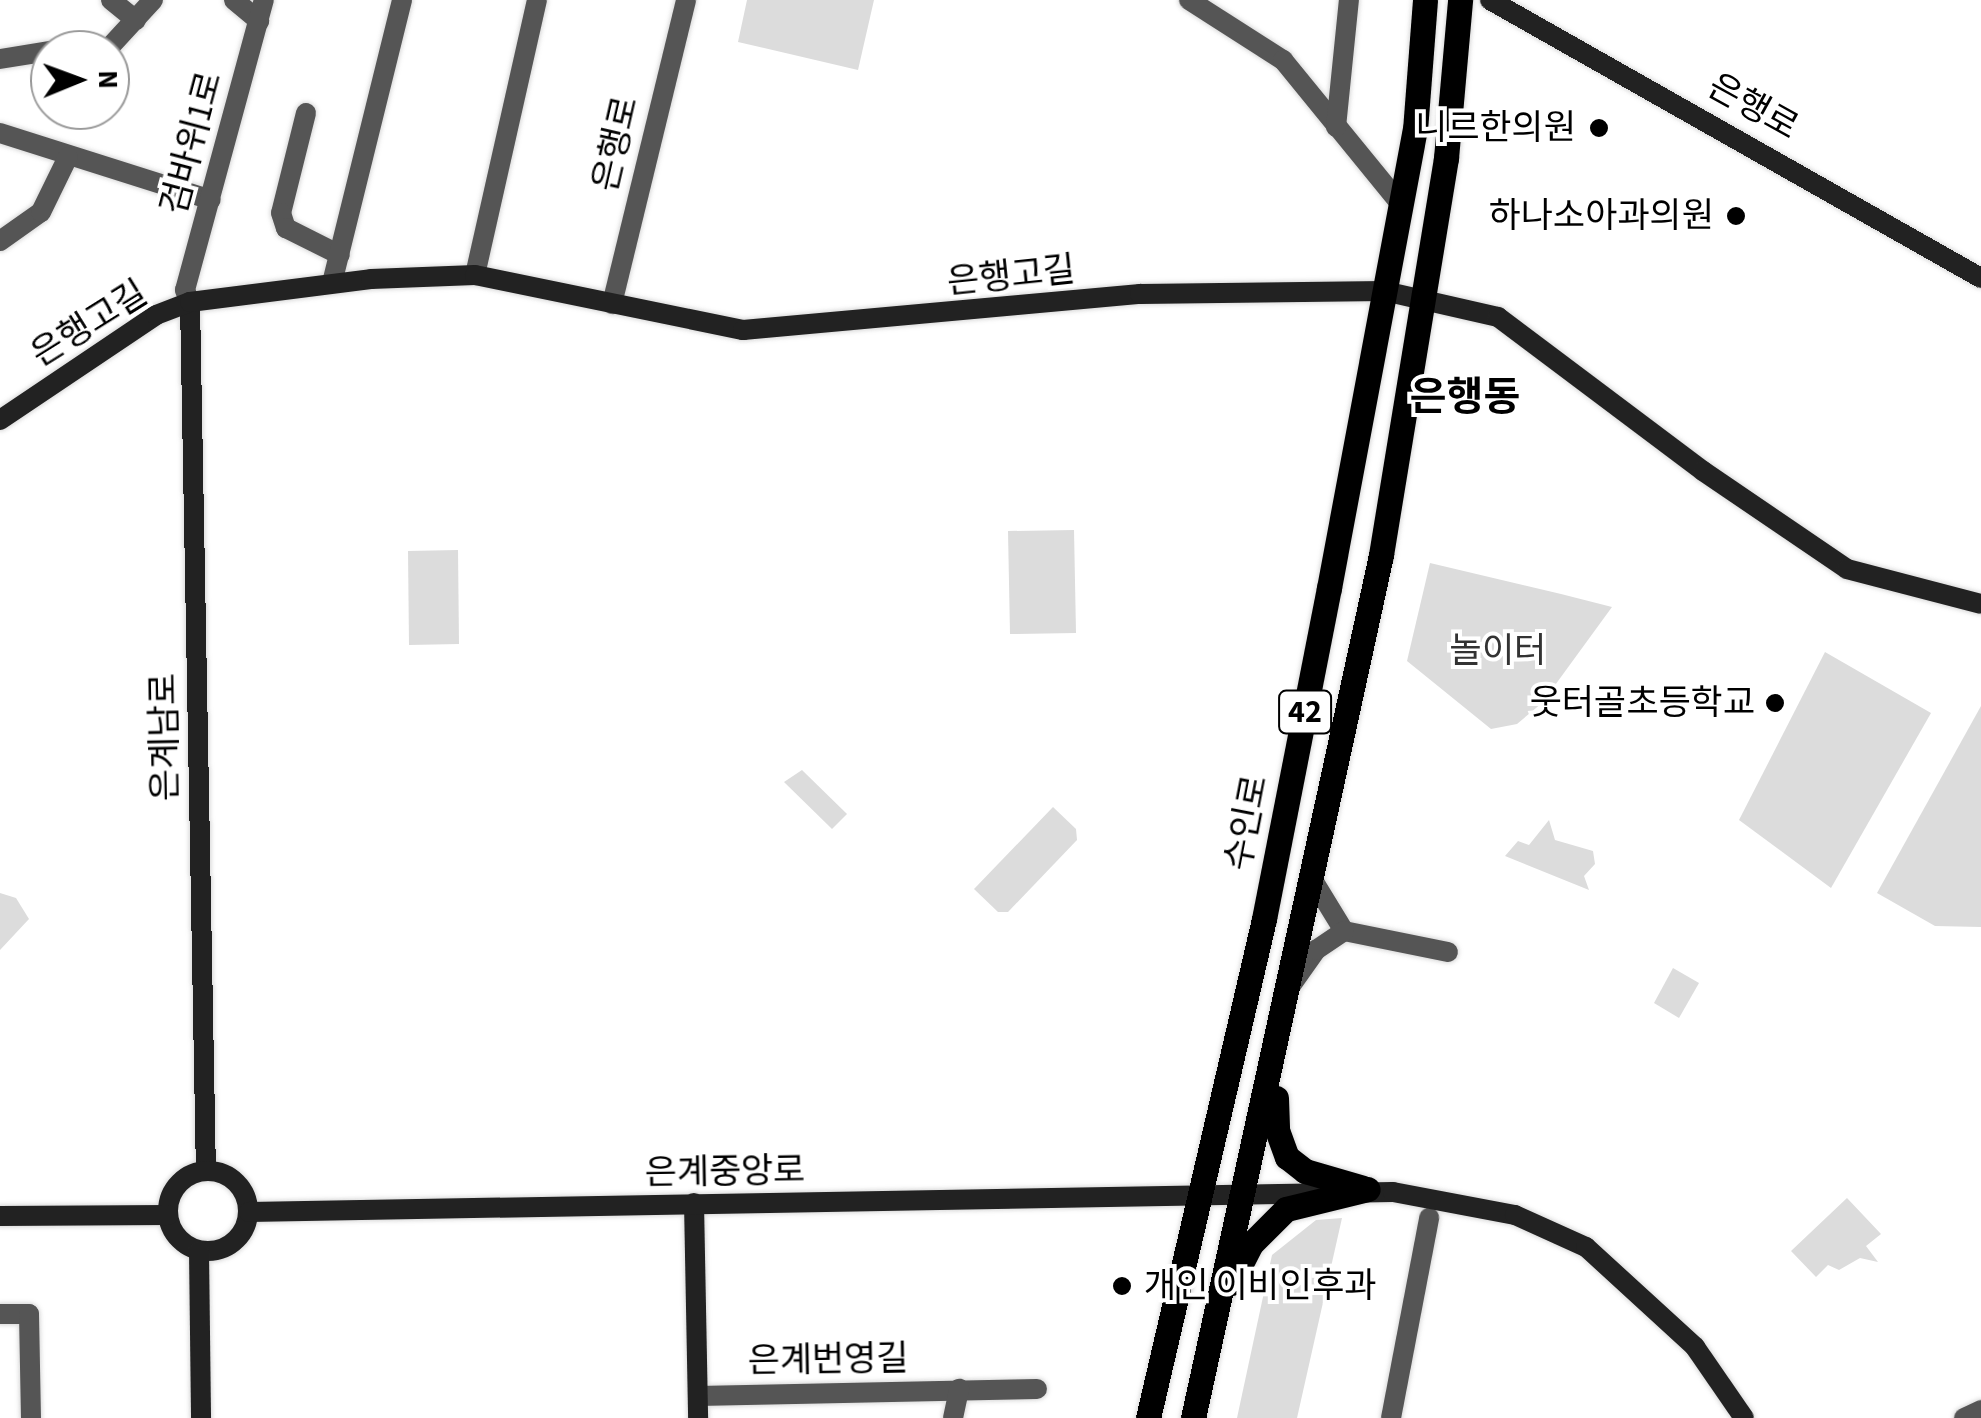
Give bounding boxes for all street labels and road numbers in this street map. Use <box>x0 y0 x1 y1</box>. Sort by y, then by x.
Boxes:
street label: 은행로 <box>1701 65 1805 149</box>
street label: 검바위1로 <box>153 67 231 219</box>
street label: 은행로 <box>585 92 647 196</box>
street label: 은행고길 <box>945 248 1077 304</box>
street label: 은행고길 <box>23 272 155 376</box>
street label: 은계남로 <box>143 672 187 802</box>
road number: 42 <box>1278 685 1332 739</box>
street label: 수인로 <box>1217 772 1277 874</box>
street label: 은계중앙로 <box>644 1150 806 1194</box>
street label: 은계번영길 <box>747 1338 909 1382</box>

